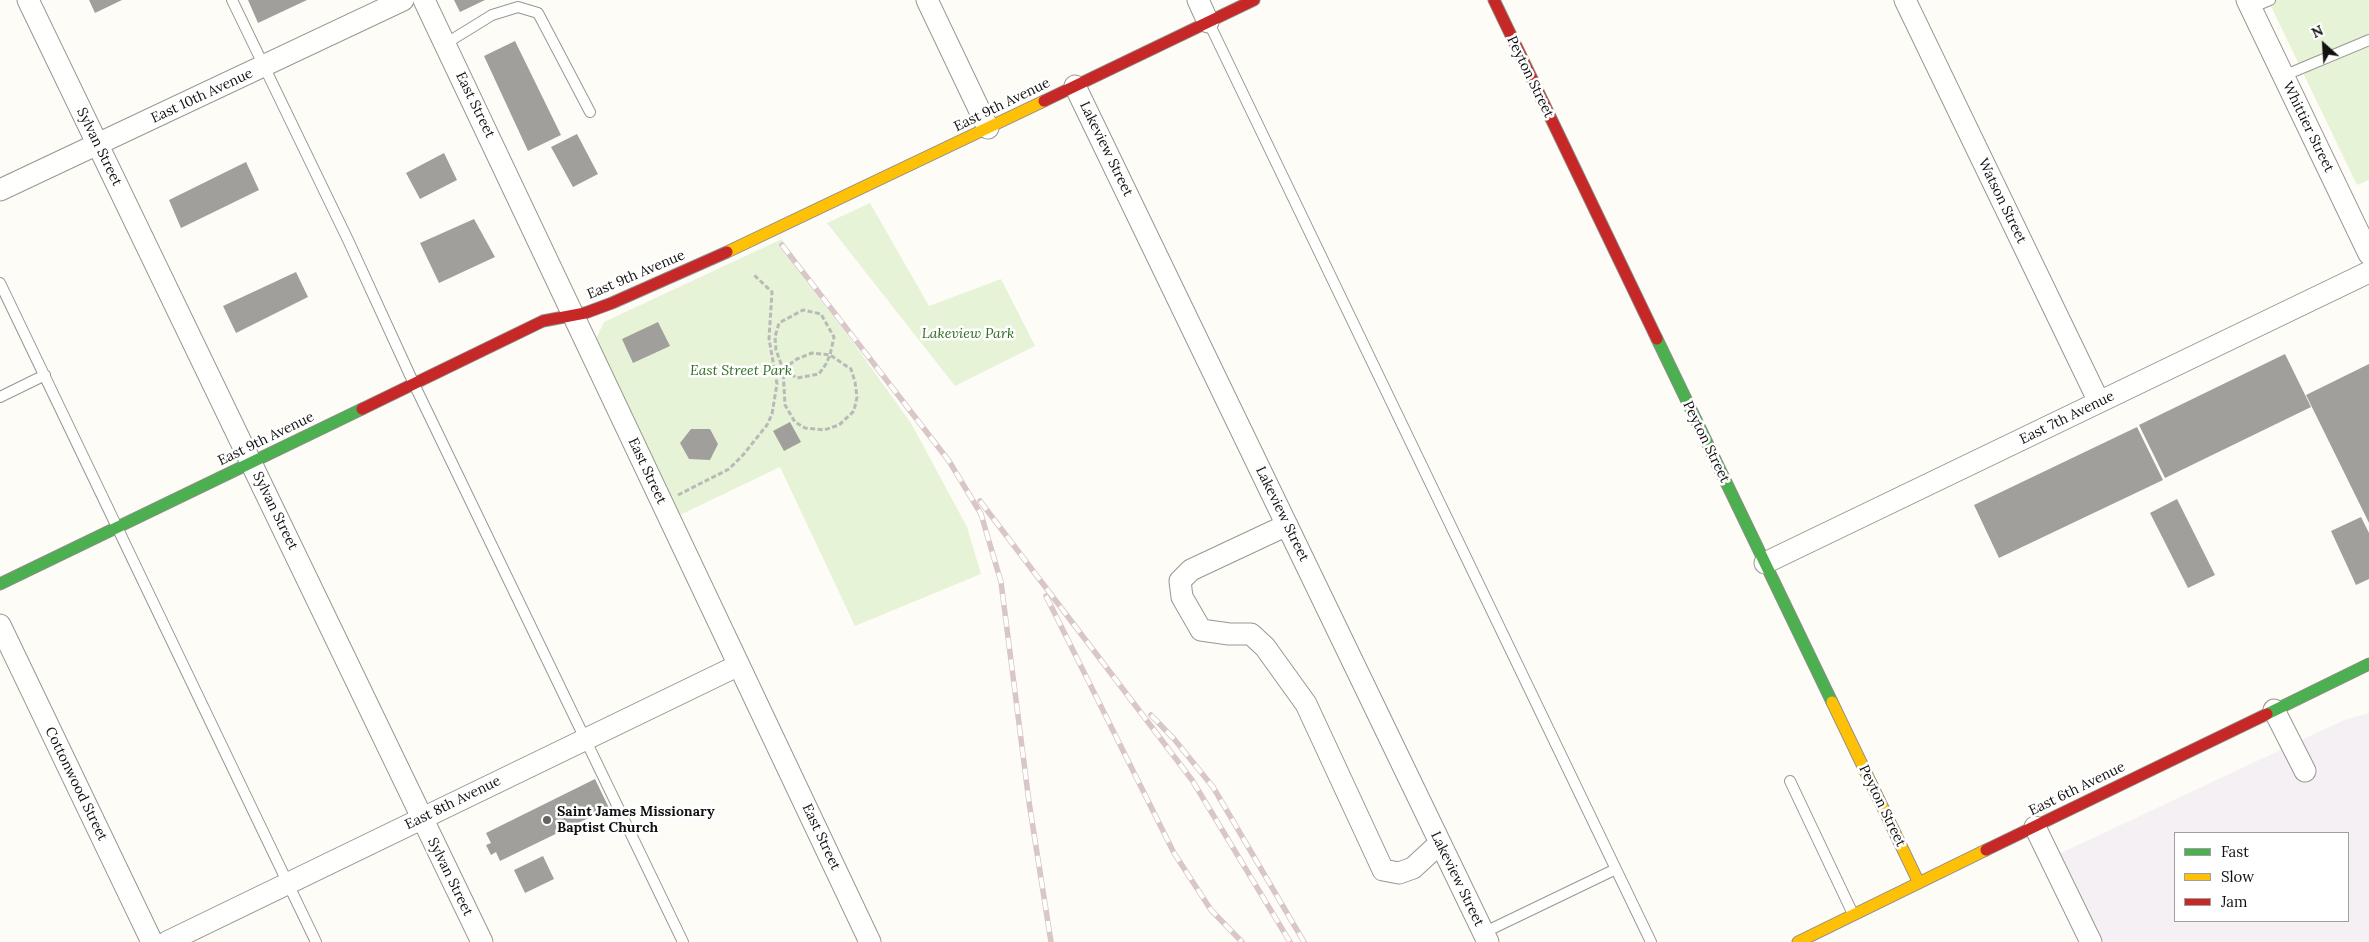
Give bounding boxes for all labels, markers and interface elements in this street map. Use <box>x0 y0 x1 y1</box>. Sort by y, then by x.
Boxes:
north arrow <box>2299 20 2349 70</box>
text: N <box>2309 21 2326 42</box>
street label: Peyton Street <box>1503 33 1557 121</box>
street label: East 10th Avenue <box>148 65 256 127</box>
street label: East Street <box>452 69 498 141</box>
street label: East 9th Avenue <box>951 75 1053 135</box>
street label: Whittier Street <box>2279 79 2337 175</box>
street label: Lakeview Street <box>1076 99 1136 199</box>
street label: Sylvan Street <box>73 105 125 189</box>
street label: Watson Street <box>1974 156 2030 246</box>
street label: East 9th Avenue <box>585 247 687 303</box>
park label: Lakeview Park <box>922 326 1014 342</box>
park label: East Street Park <box>690 363 792 379</box>
street label: East 7th Avenue <box>2017 388 2117 448</box>
street label: Peyton Street <box>1679 398 1733 486</box>
street label: East 9th Avenue <box>215 409 317 469</box>
street label: East Street <box>624 435 670 507</box>
street label: Lakeview Street <box>1252 464 1312 564</box>
street label: Sylvan Street <box>249 469 301 553</box>
street label: Cottonwood Street <box>41 724 111 844</box>
street label: East 6th Avenue <box>2026 759 2128 819</box>
street label: Peyton Street <box>1855 762 1909 850</box>
street label: East 8th Avenue <box>402 773 504 833</box>
street label: East Street <box>798 801 844 873</box>
place label: Saint James Missionary Baptist Church <box>557 804 715 836</box>
marker: Saint James Missionary Baptist Church <box>541 814 553 826</box>
street label: Lakeview Street <box>1427 829 1487 929</box>
legend <box>2174 832 2349 922</box>
street label: Sylvan Street <box>424 835 476 919</box>
text: Fast <box>2221 842 2249 861</box>
text: Slow <box>2221 867 2254 886</box>
text: Jam <box>2221 892 2248 911</box>

